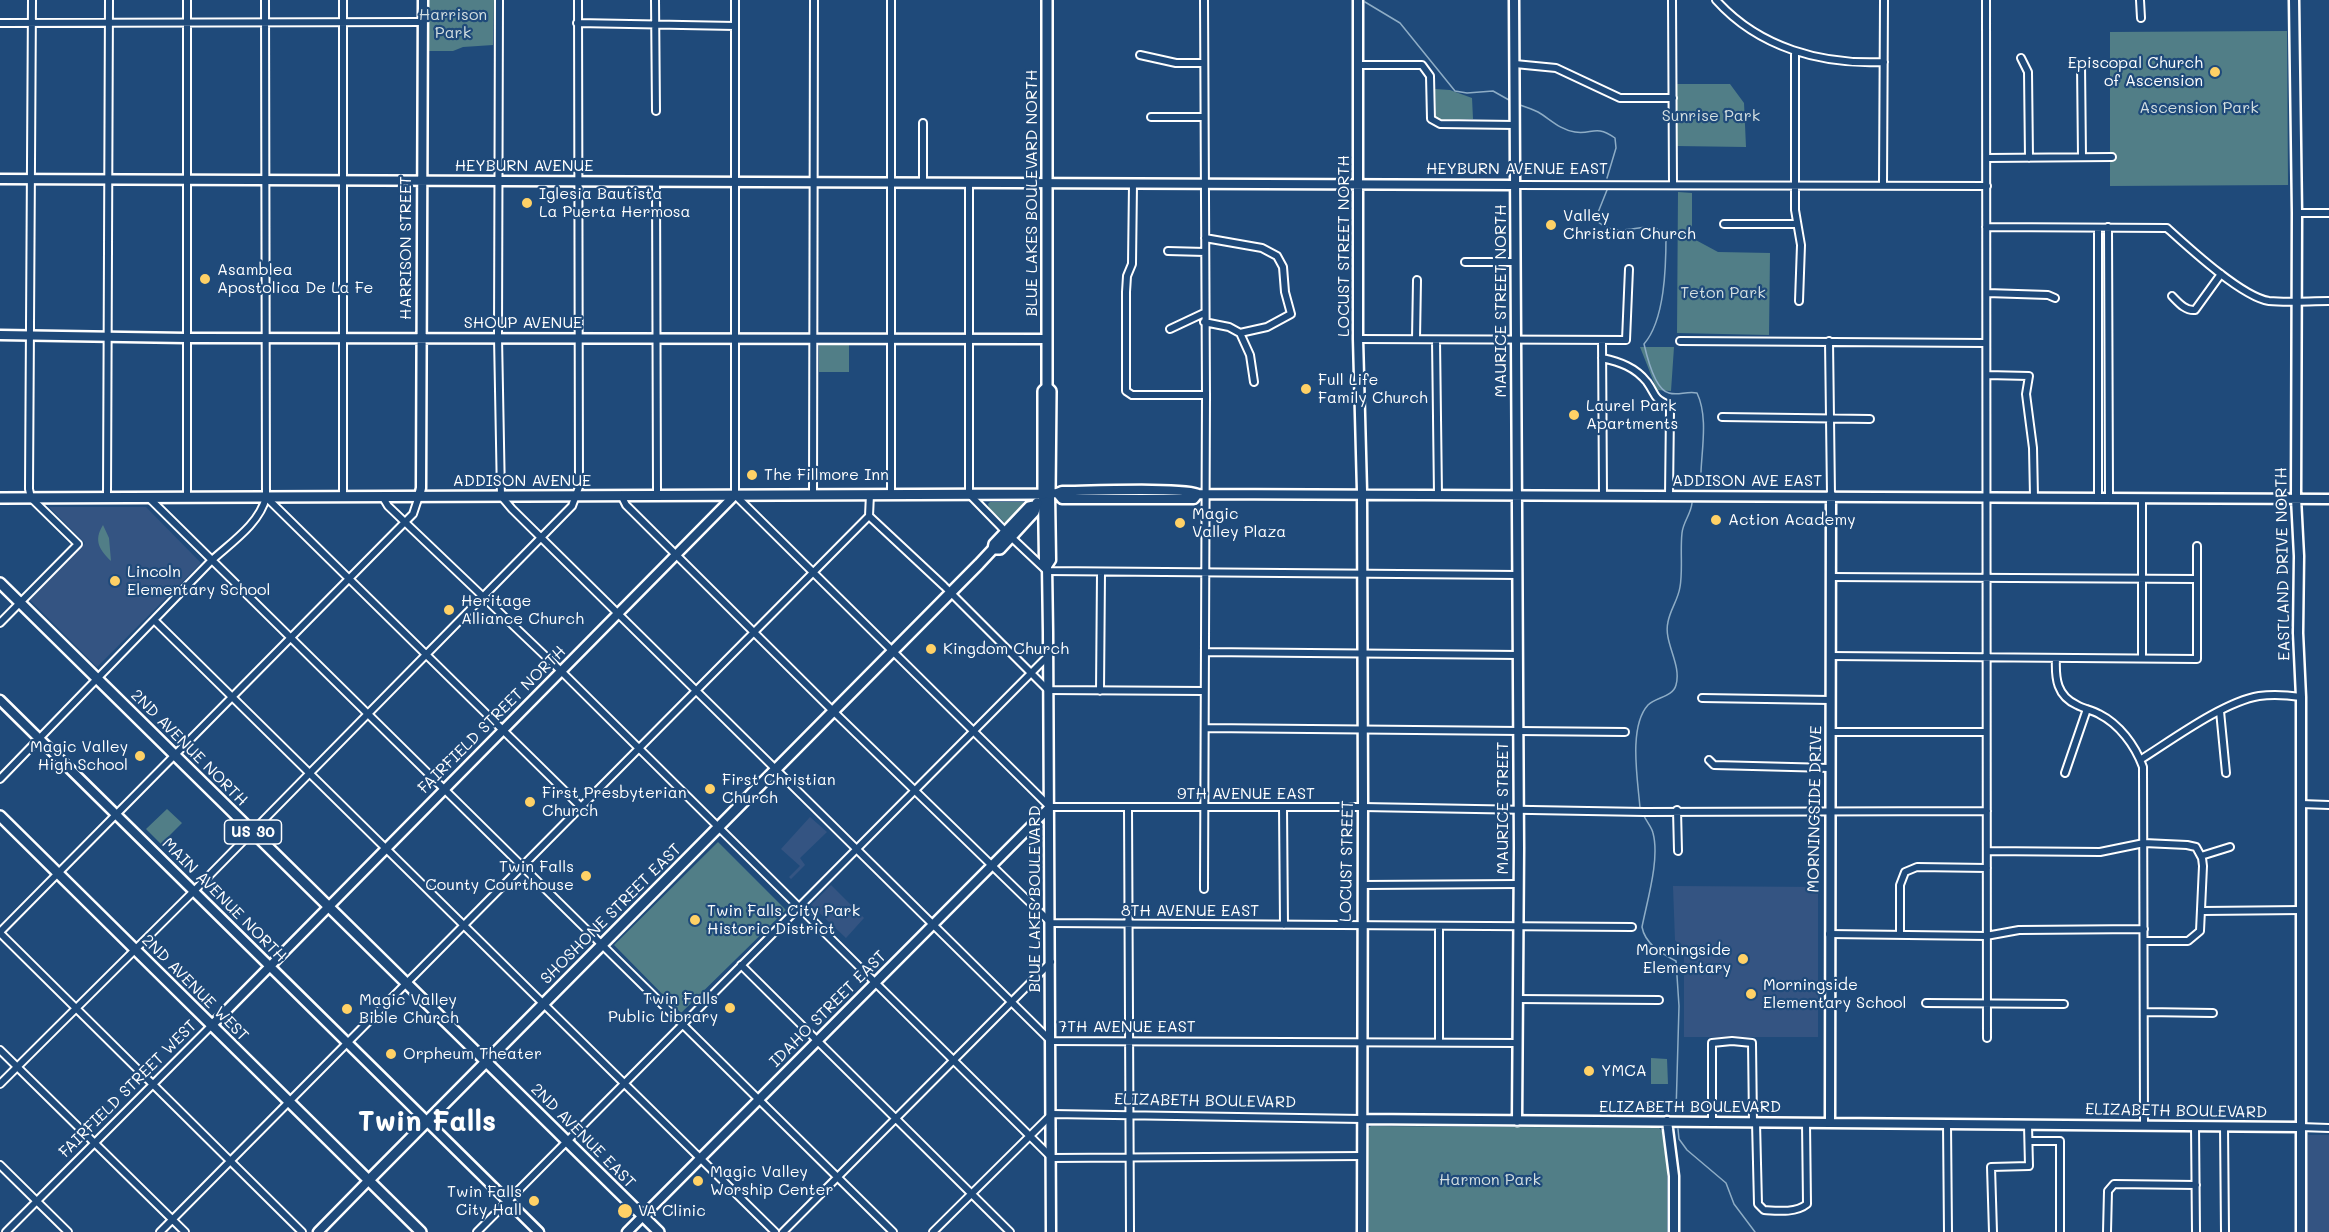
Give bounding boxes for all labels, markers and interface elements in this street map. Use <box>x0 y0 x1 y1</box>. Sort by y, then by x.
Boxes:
park label: Harrison Park <box>419 5 487 43</box>
place label: Episcopal Church of Ascension <box>2068 53 2203 91</box>
marker: Episcopal Church of Ascension <box>2208 65 2222 79</box>
street label: BLUE LAKES BOULEVARD NORTH <box>1022 69 1042 317</box>
park label: Ascension Park <box>2139 98 2259 118</box>
park label: Sunrise Park <box>1662 106 1760 126</box>
street label: LOCUST STREET NORTH <box>1334 155 1354 337</box>
street label: HEYBURN AVENUE <box>455 156 593 176</box>
street label: HEYBURN AVENUE EAST <box>1426 159 1608 179</box>
street label: HARRISON STREET <box>396 176 416 320</box>
place label: Iglesia Bautista La Puerta Hermosa <box>539 184 690 222</box>
marker: Iglesia Bautista La Puerta Hermosa <box>520 196 534 210</box>
street label: MAURICE STREET NORTH <box>1491 204 1511 398</box>
place label: Valley Christian Church <box>1563 206 1696 244</box>
marker: Valley Christian Church <box>1544 218 1558 232</box>
place label: Asamblea Apostolica De La Fe <box>217 260 374 298</box>
marker: Asamblea Apostolica De La Fe <box>198 272 212 286</box>
park label: Teton Park <box>1680 283 1766 303</box>
street label: SHOUP AVENUE <box>464 313 582 333</box>
place label: Full Life Family Church <box>1318 370 1428 408</box>
marker: Full Life Family Church <box>1299 382 1313 396</box>
place label: Laurel Park Apartments <box>1586 396 1678 434</box>
marker: Laurel Park Apartments <box>1567 408 1581 422</box>
place label: The Fillmore Inn <box>764 465 889 485</box>
street label: EASTLAND DRIVE NORTH <box>2272 467 2294 661</box>
marker: The Fillmore Inn <box>745 468 759 482</box>
street label: ADDISON AVENUE <box>453 471 591 491</box>
street label: ADDISON AVE EAST <box>1672 471 1822 491</box>
place label: Magic Valley Plaza <box>1192 504 1286 542</box>
place label: Action Academy <box>1728 510 1855 530</box>
marker: Action Academy <box>1709 513 1723 527</box>
marker: Magic Valley Plaza <box>1173 516 1187 530</box>
place label: Lincoln Elementary School <box>127 562 271 600</box>
marker: Lincoln Elementary School <box>108 574 122 588</box>
place label: Heritage Alliance Church <box>461 591 584 629</box>
marker: Heritage Alliance Church <box>442 603 456 617</box>
place label: Kingdom Church <box>943 639 1069 659</box>
street label: FAIRFIELD STREET NORTH <box>414 642 570 798</box>
marker: Kingdom Church <box>924 642 938 656</box>
street label: 2ND AVENUE NORTH <box>127 686 251 810</box>
street label: MORNINGSIDE DRIVE <box>1804 725 1826 893</box>
place label: Magic Valley High School <box>30 737 128 775</box>
street label: MAURICE STREET <box>1493 742 1513 874</box>
marker: Magic Valley High School <box>133 749 147 763</box>
place label: First Christian Church <box>722 770 836 808</box>
marker: First Christian Church <box>703 782 717 796</box>
place label: First Presbyterian Church <box>542 783 687 821</box>
street label: 9TH AVENUE EAST <box>1177 784 1315 804</box>
marker: First Presbyterian Church <box>523 795 537 809</box>
street label: LOCUST STREET <box>1336 800 1358 922</box>
street label: BLUE LAKES BOULEVARD <box>1025 806 1045 992</box>
road number: US 30 <box>224 820 282 844</box>
street label: MAIN AVENUE NORTH <box>158 834 290 966</box>
street label: SHOSHONE STREET EAST <box>537 840 685 988</box>
place label: Twin Falls County Courthouse <box>425 857 574 895</box>
marker: Twin Falls County Courthouse <box>579 869 593 883</box>
place label: Twin Falls City Park Historic District <box>707 901 860 939</box>
street label: 8TH AVENUE EAST <box>1121 901 1259 921</box>
marker: Twin Falls City Park Historic District <box>688 913 702 927</box>
street label: 2ND AVENUE WEST <box>138 931 252 1045</box>
place label: Morningside Elementary <box>1636 940 1731 978</box>
street label: IDAHO STREET EAST <box>766 947 890 1071</box>
marker: Morningside Elementary <box>1736 952 1750 966</box>
place label: Morningside Elementary School <box>1763 975 1907 1013</box>
marker: Morningside Elementary School <box>1744 987 1758 1001</box>
place label: Twin Falls Public Library <box>608 989 718 1027</box>
place label: Magic Valley Bible Church <box>359 990 459 1028</box>
marker: Twin Falls Public Library <box>723 1001 737 1015</box>
marker: Magic Valley Bible Church <box>340 1002 354 1016</box>
street label: FAIRFIELD STREET WEST <box>55 1016 201 1162</box>
street label: 7TH AVENUE EAST <box>1058 1017 1196 1037</box>
place label: Orpheum Theater <box>403 1044 542 1064</box>
marker: Orpheum Theater <box>384 1047 398 1061</box>
place label: YMCA <box>1601 1061 1647 1081</box>
marker: YMCA <box>1582 1064 1596 1078</box>
street label: 2ND AVENUE EAST <box>527 1080 639 1192</box>
street label: ELIZABETH BOULEVARD <box>1114 1090 1296 1112</box>
street label: ELIZABETH BOULEVARD <box>1599 1097 1781 1117</box>
street label: ELIZABETH BOULEVARD <box>2085 1100 2267 1122</box>
district label: Twin Falls <box>358 1105 496 1139</box>
place label: Magic Valley Worship Center <box>710 1162 833 1200</box>
park label: Harmon Park <box>1439 1170 1541 1190</box>
marker: Magic Valley Worship Center <box>691 1174 705 1188</box>
place label: Twin Falls City Hall <box>447 1182 522 1220</box>
marker: Twin Falls City Hall <box>527 1194 541 1208</box>
place label: VA Clinic <box>638 1201 706 1221</box>
marker: VA Clinic <box>616 1202 634 1220</box>

